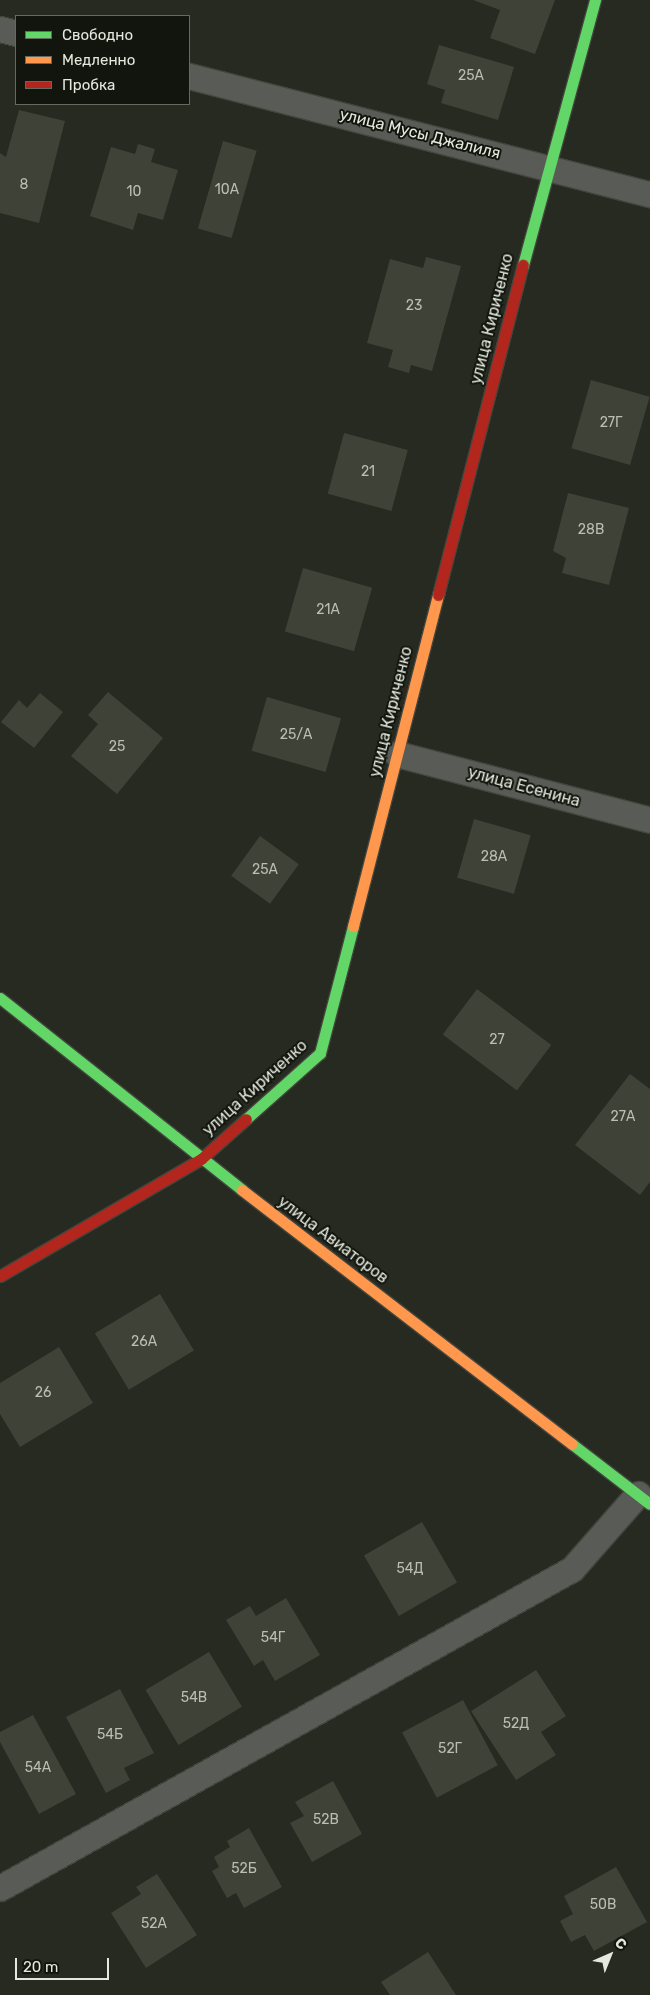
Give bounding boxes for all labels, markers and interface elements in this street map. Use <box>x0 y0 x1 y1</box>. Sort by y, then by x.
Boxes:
legend <box>15 15 190 105</box>
text: Свободно <box>62 26 133 44</box>
text: Медленно <box>62 51 135 69</box>
house number: 25А <box>458 68 484 84</box>
text: Пробка <box>62 76 115 94</box>
street label: улица Мусы Джалиля <box>338 105 502 163</box>
house number: 8 <box>20 177 28 193</box>
house number: 10А <box>215 182 239 198</box>
house number: 10 <box>127 184 141 200</box>
street label: улица Кириченко <box>466 252 518 386</box>
house number: 23 <box>406 298 422 314</box>
house number: 27Г <box>600 415 622 431</box>
house number: 21 <box>361 464 375 480</box>
house number: 28В <box>578 522 604 538</box>
house number: 21А <box>316 602 340 618</box>
street label: улица Кириченко <box>365 645 417 779</box>
house number: 25/А <box>280 727 312 743</box>
house number: 25 <box>109 739 125 755</box>
street label: улица Есенина <box>466 763 582 811</box>
house number: 28А <box>481 849 507 865</box>
house number: 25А <box>252 862 278 878</box>
house number: 27 <box>489 1032 505 1048</box>
street label: улица Кириченко <box>199 1036 311 1140</box>
house number: 27А <box>611 1109 635 1125</box>
street label: улица Авиаторов <box>274 1192 392 1288</box>
house number: 26А <box>131 1334 157 1350</box>
house number: 26 <box>35 1385 51 1401</box>
house number: 54Д <box>397 1561 423 1577</box>
house number: 54Г <box>261 1630 285 1646</box>
house number: 54В <box>181 1690 207 1706</box>
house number: 52Д <box>503 1716 529 1732</box>
house number: 54Б <box>97 1727 123 1743</box>
house number: 52Г <box>438 1741 462 1757</box>
house number: 54А <box>25 1760 51 1776</box>
house number: 52В <box>313 1812 339 1828</box>
house number: 52Б <box>231 1861 257 1877</box>
house number: 50В <box>590 1897 616 1913</box>
house number: 52А <box>141 1916 167 1932</box>
north arrow <box>585 1930 635 1980</box>
text: С <box>611 1934 630 1953</box>
scale bar <box>18 1948 111 1980</box>
text: 20 m <box>23 1958 58 1976</box>

